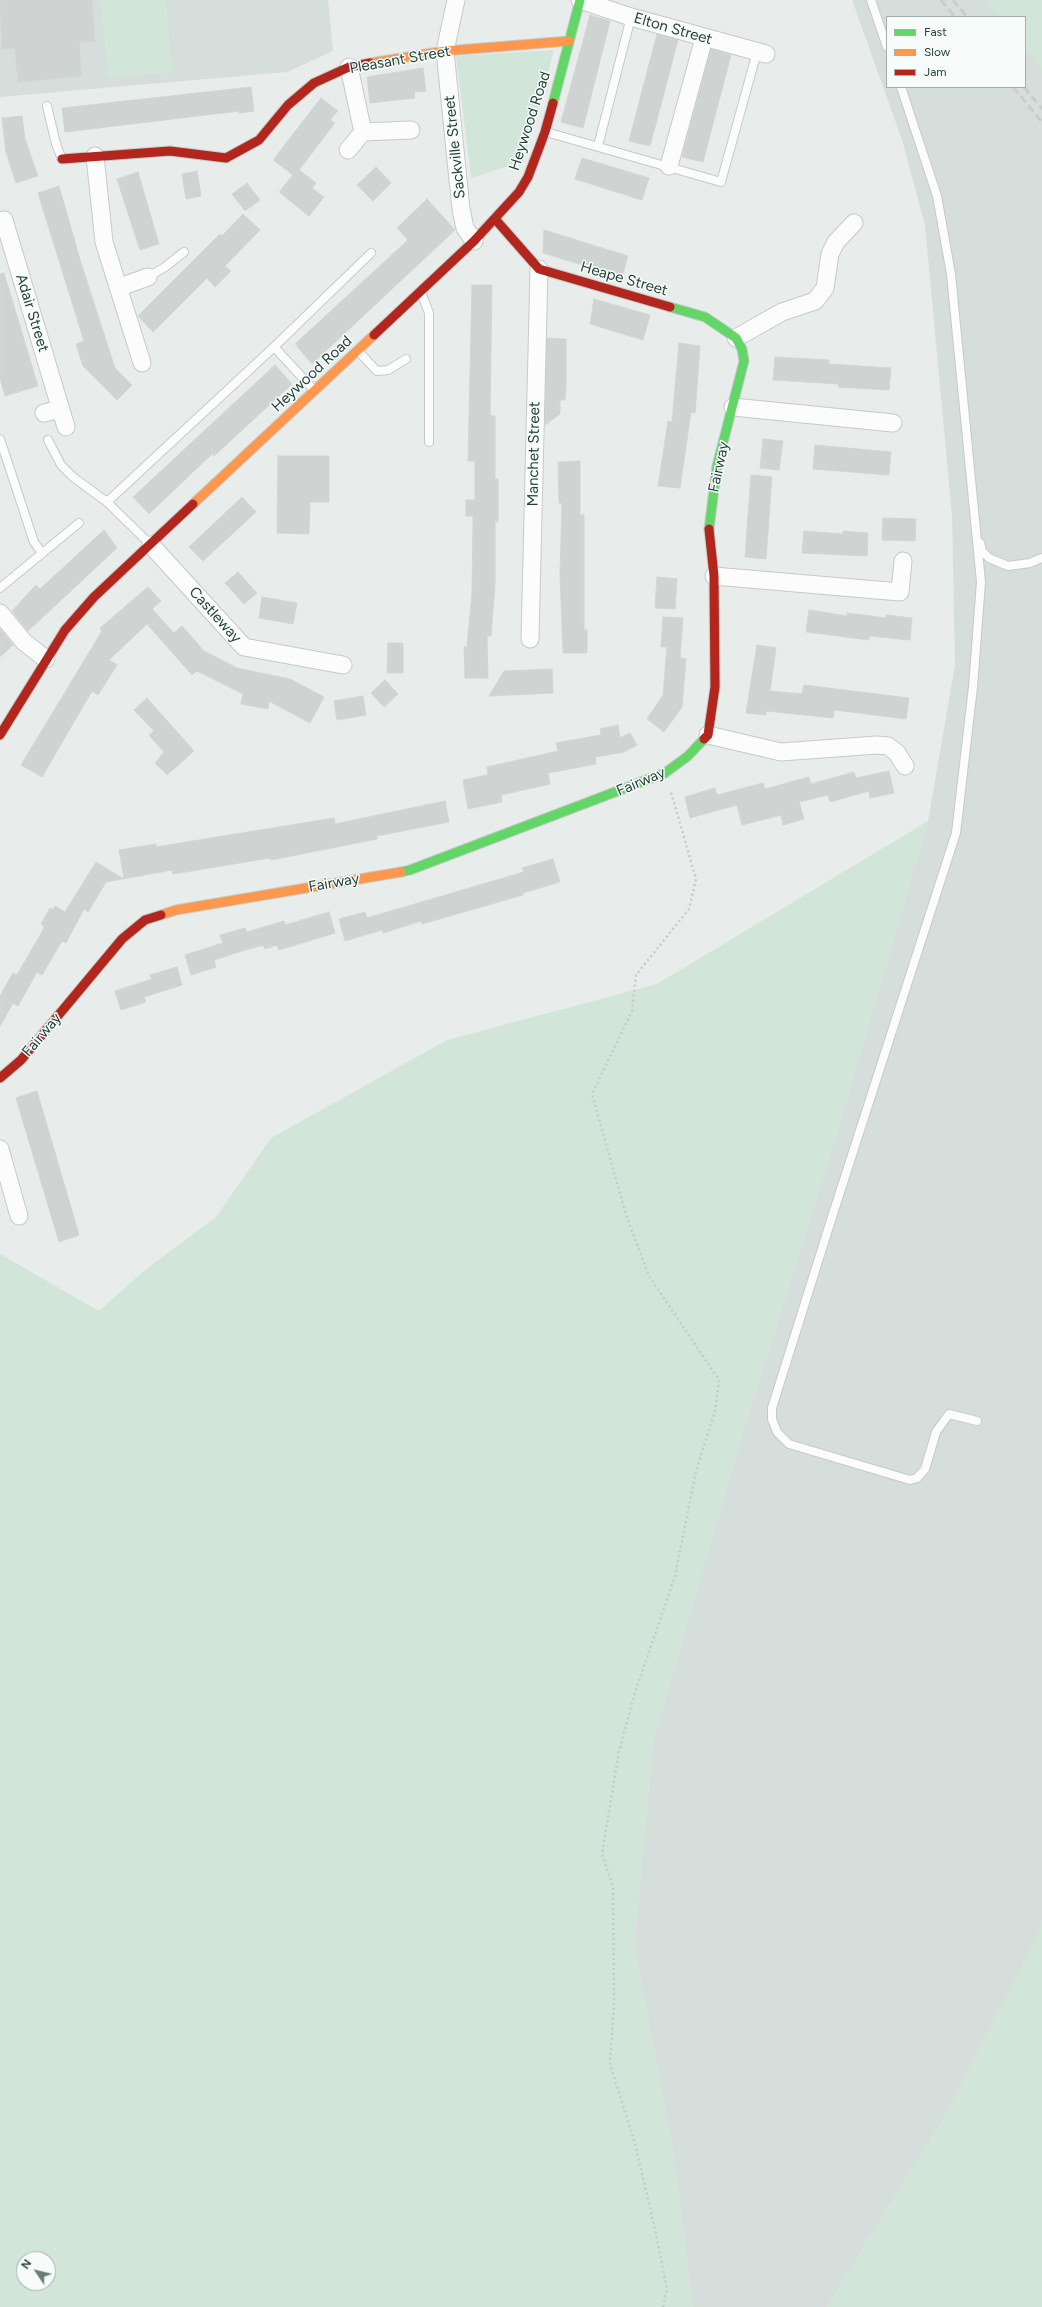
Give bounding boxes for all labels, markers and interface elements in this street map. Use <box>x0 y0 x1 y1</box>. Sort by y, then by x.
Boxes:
street label: Elton Street <box>632 9 714 49</box>
legend <box>886 16 1026 88</box>
text: Fast <box>924 25 947 39</box>
street label: Pleasant Street <box>348 42 452 78</box>
text: Slow <box>924 45 950 59</box>
text: Jam <box>924 65 947 79</box>
street label: Heywood Road <box>506 69 554 173</box>
street label: Sackville Street <box>441 94 469 200</box>
street label: Heape Street <box>578 258 670 300</box>
street label: Adair Street <box>12 272 52 354</box>
street label: Heywood Road <box>268 332 356 416</box>
street label: Manchet Street <box>524 401 544 507</box>
street label: Fairway <box>705 440 733 494</box>
street label: Castleway <box>185 583 245 647</box>
street label: Fairway <box>614 764 668 800</box>
street label: Fairway <box>307 870 361 896</box>
street label: Fairway <box>19 1010 65 1060</box>
north arrow <box>16 2251 56 2291</box>
text: N <box>19 2257 34 2272</box>

